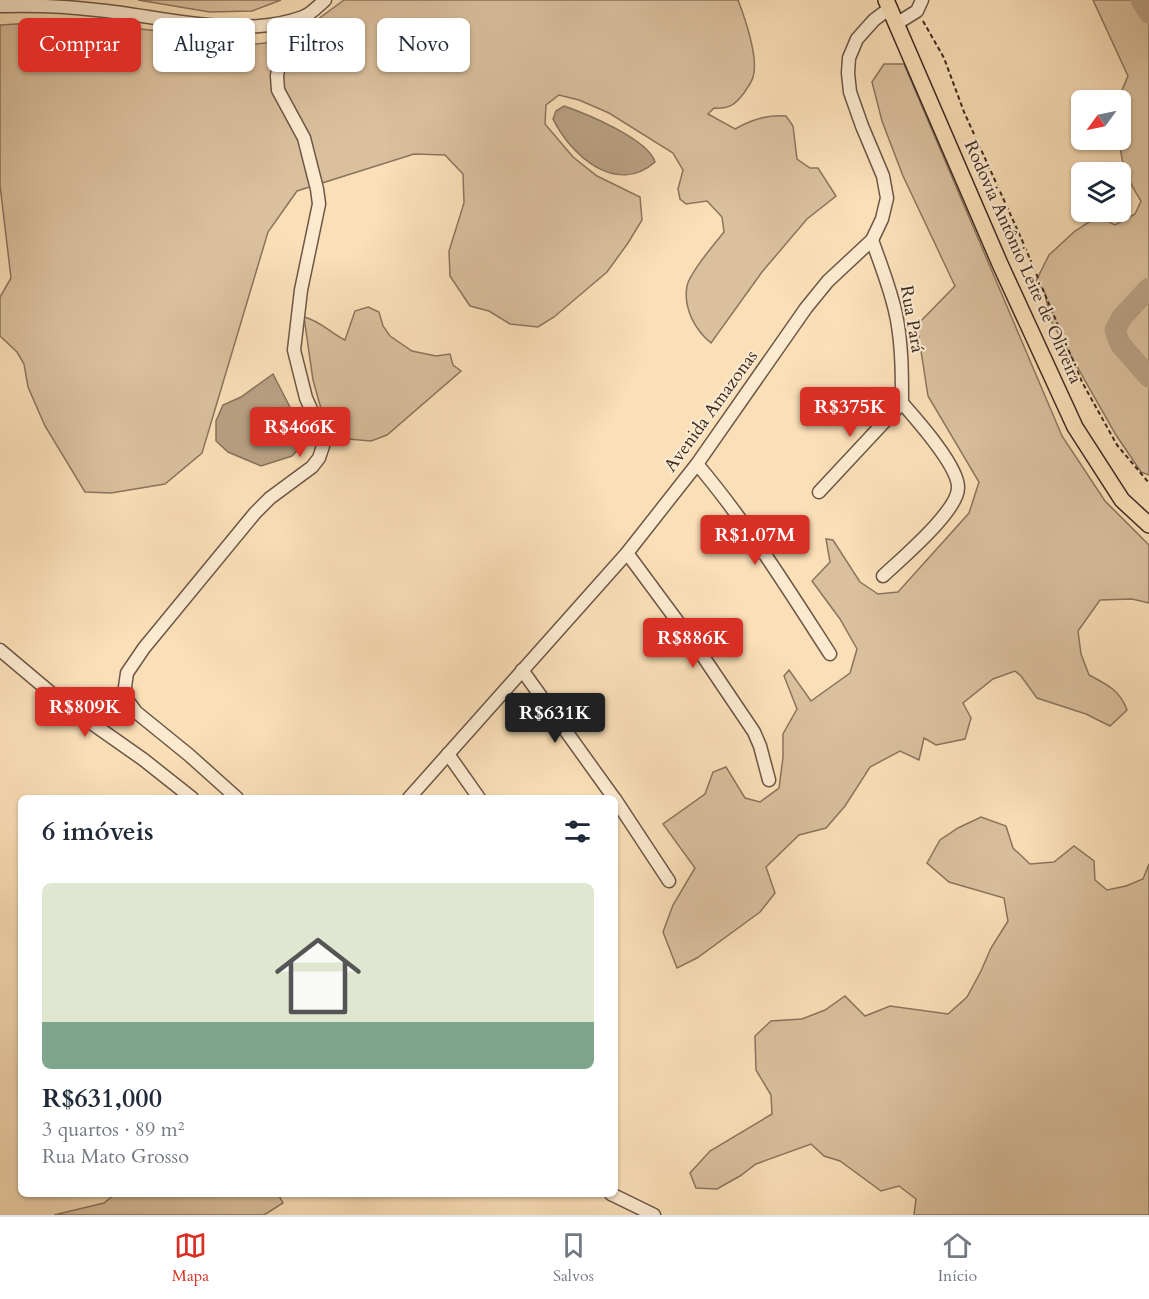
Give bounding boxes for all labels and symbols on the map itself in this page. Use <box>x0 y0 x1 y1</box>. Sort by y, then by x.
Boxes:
north arrow <box>1071 90 1131 150</box>
street label: Rodovia Antônio Leite de Oliveira <box>958 136 1088 388</box>
street label: Rua Pará <box>894 283 930 355</box>
street label: Avenida Amazonas <box>658 345 764 477</box>
pin: R$375K <box>801 387 899 438</box>
pin: R$466K <box>251 407 349 458</box>
pin: R$1.07M <box>700 515 810 566</box>
pin: R$886K <box>644 618 742 669</box>
pin: R$809K <box>36 687 134 738</box>
pin: R$631K <box>506 693 604 744</box>

